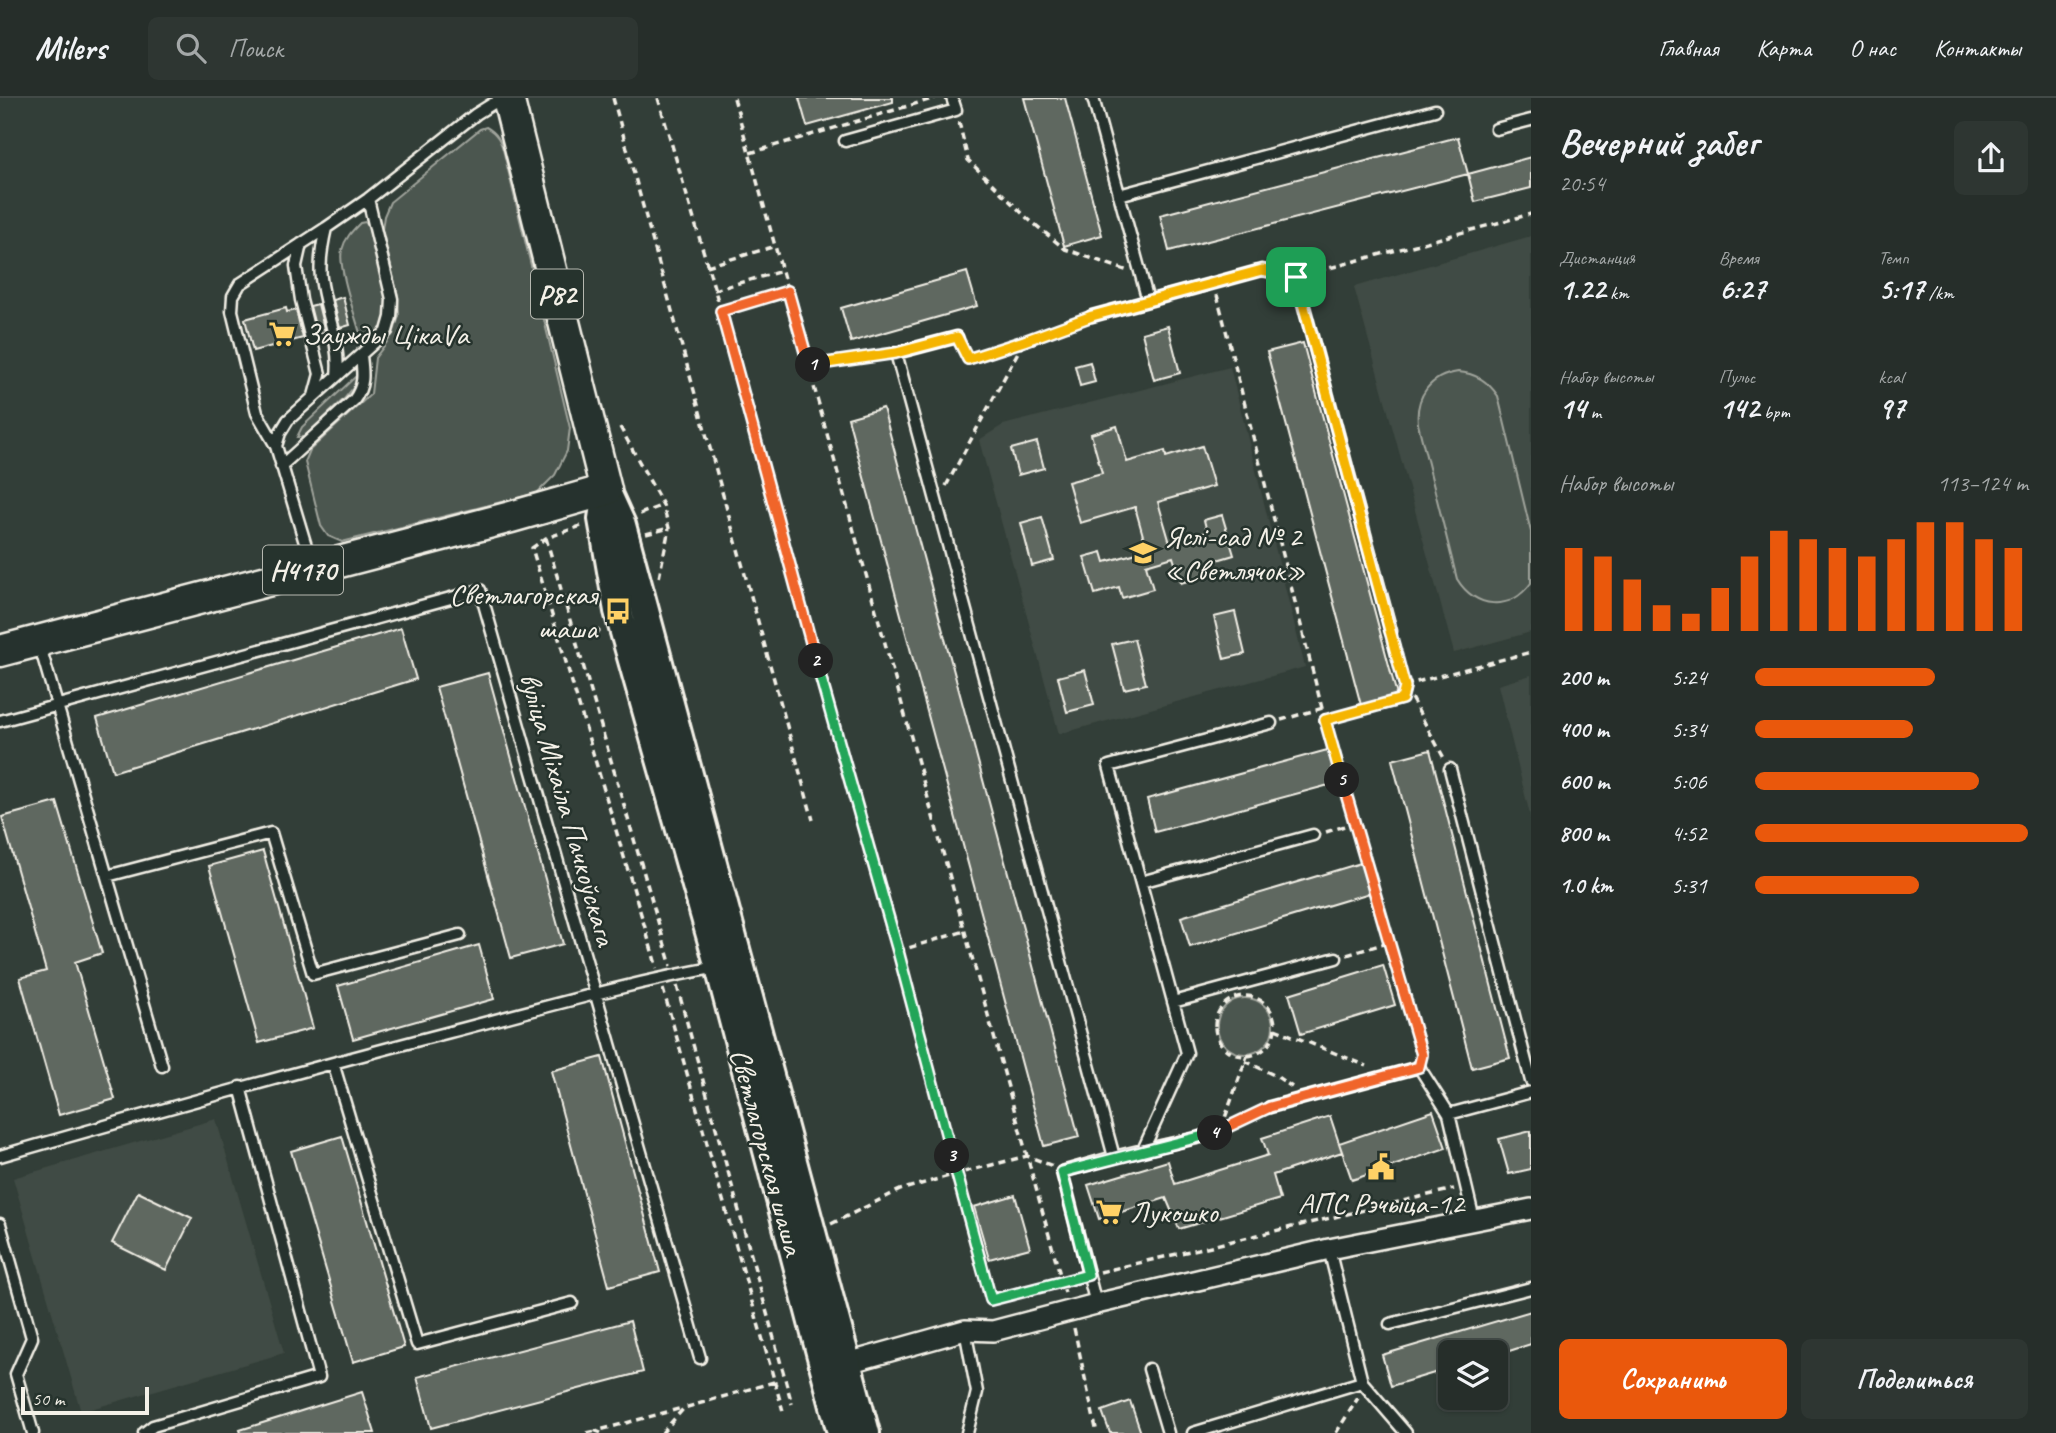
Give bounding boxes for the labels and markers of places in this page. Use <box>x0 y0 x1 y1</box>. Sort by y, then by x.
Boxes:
pin <box>1266 247 1326 307</box>
place label: Заужды ЦікаVа <box>303 315 470 353</box>
supermarket icon: Заужды ЦікаVа <box>267 319 297 349</box>
pin: 1 <box>796 348 830 382</box>
place label: Яслі-сад № 2 «Светлячок» <box>1164 517 1306 589</box>
school or university icon: Яслі-сад № 2 «Светлячок» <box>1128 538 1158 568</box>
place label: Светлагорская шаша <box>450 575 600 647</box>
bus stop icon: Светлагорская шаша <box>603 596 633 626</box>
pin: 2 <box>798 644 834 678</box>
pin: 5 <box>1324 762 1360 798</box>
pin: 4 <box>1198 1116 1232 1150</box>
pin: 3 <box>934 1138 970 1174</box>
public building icon: АПС Рэчыца-12 <box>1366 1152 1396 1182</box>
place label: АПС Рэчыца-12 <box>1298 1184 1467 1222</box>
place label: Лукошко <box>1130 1193 1219 1231</box>
supermarket icon: Лукошко <box>1094 1197 1124 1227</box>

